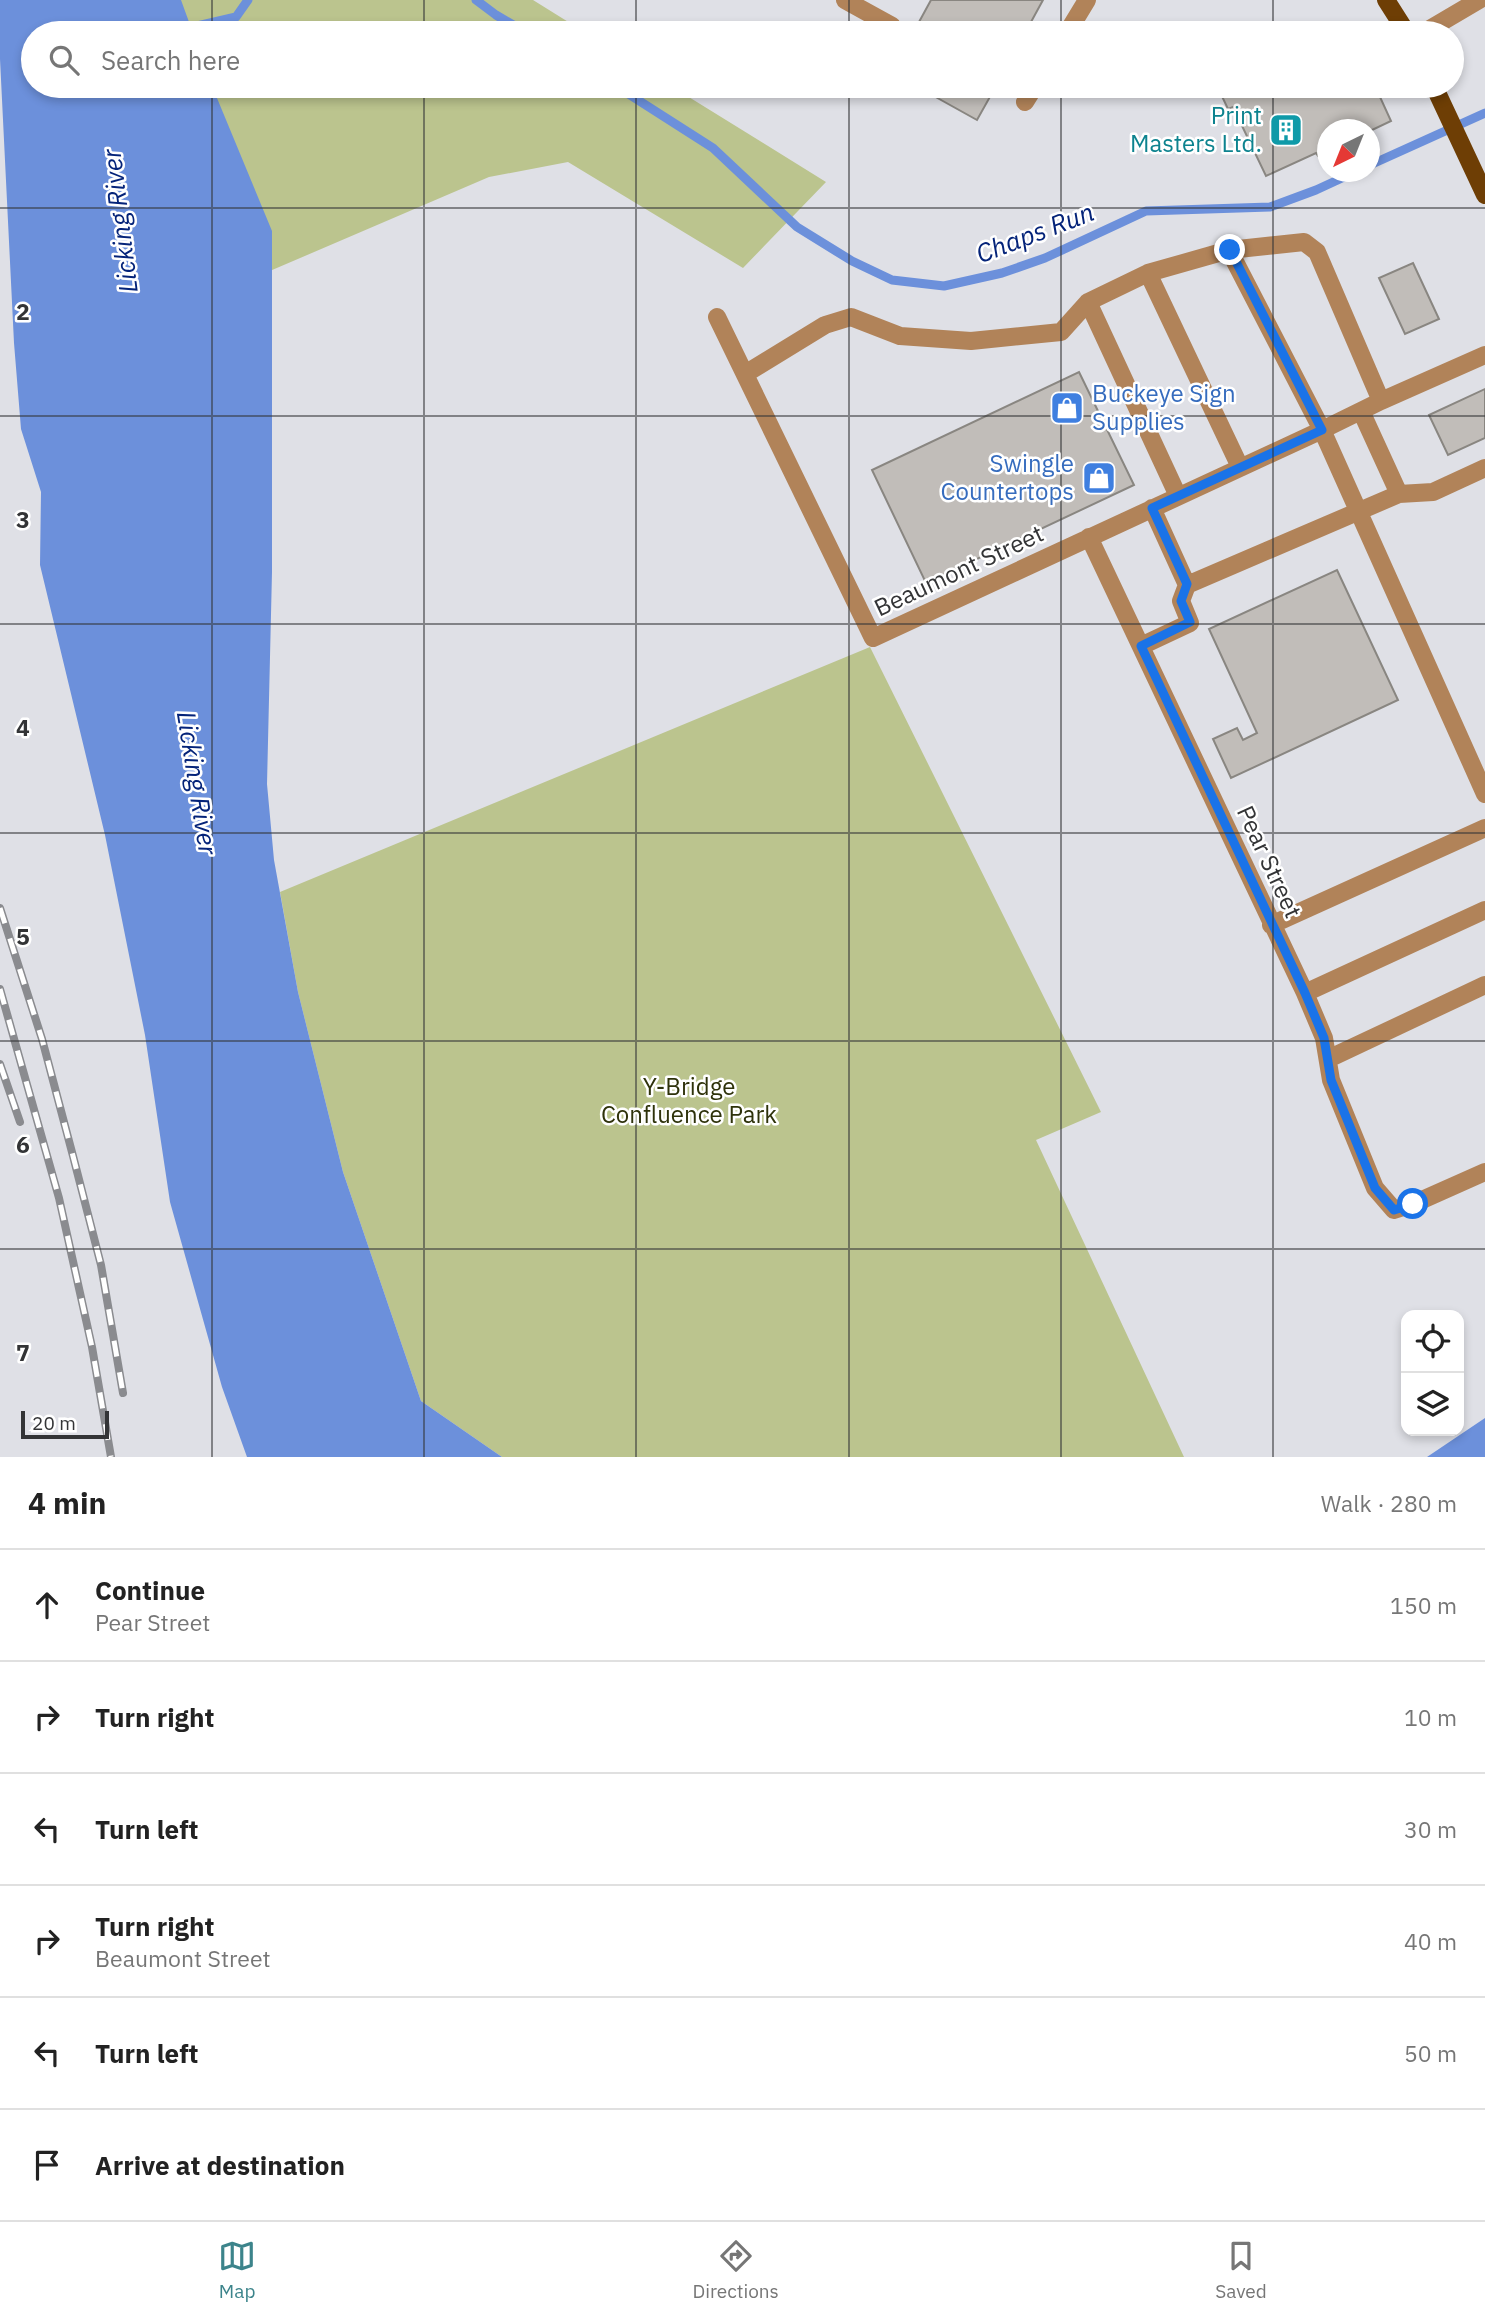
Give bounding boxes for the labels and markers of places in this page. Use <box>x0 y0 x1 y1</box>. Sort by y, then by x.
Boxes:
place label: Print Masters Ltd. <box>1130 99 1262 159</box>
building icon: Print Masters Ltd. <box>1267 111 1305 149</box>
place label: Buckeye Sign Supplies <box>1092 377 1236 437</box>
shop icon: Buckeye Sign Supplies <box>1048 389 1086 427</box>
place label: Swingle Countertops <box>941 447 1074 507</box>
shop icon: Swingle Countertops <box>1080 459 1118 497</box>

